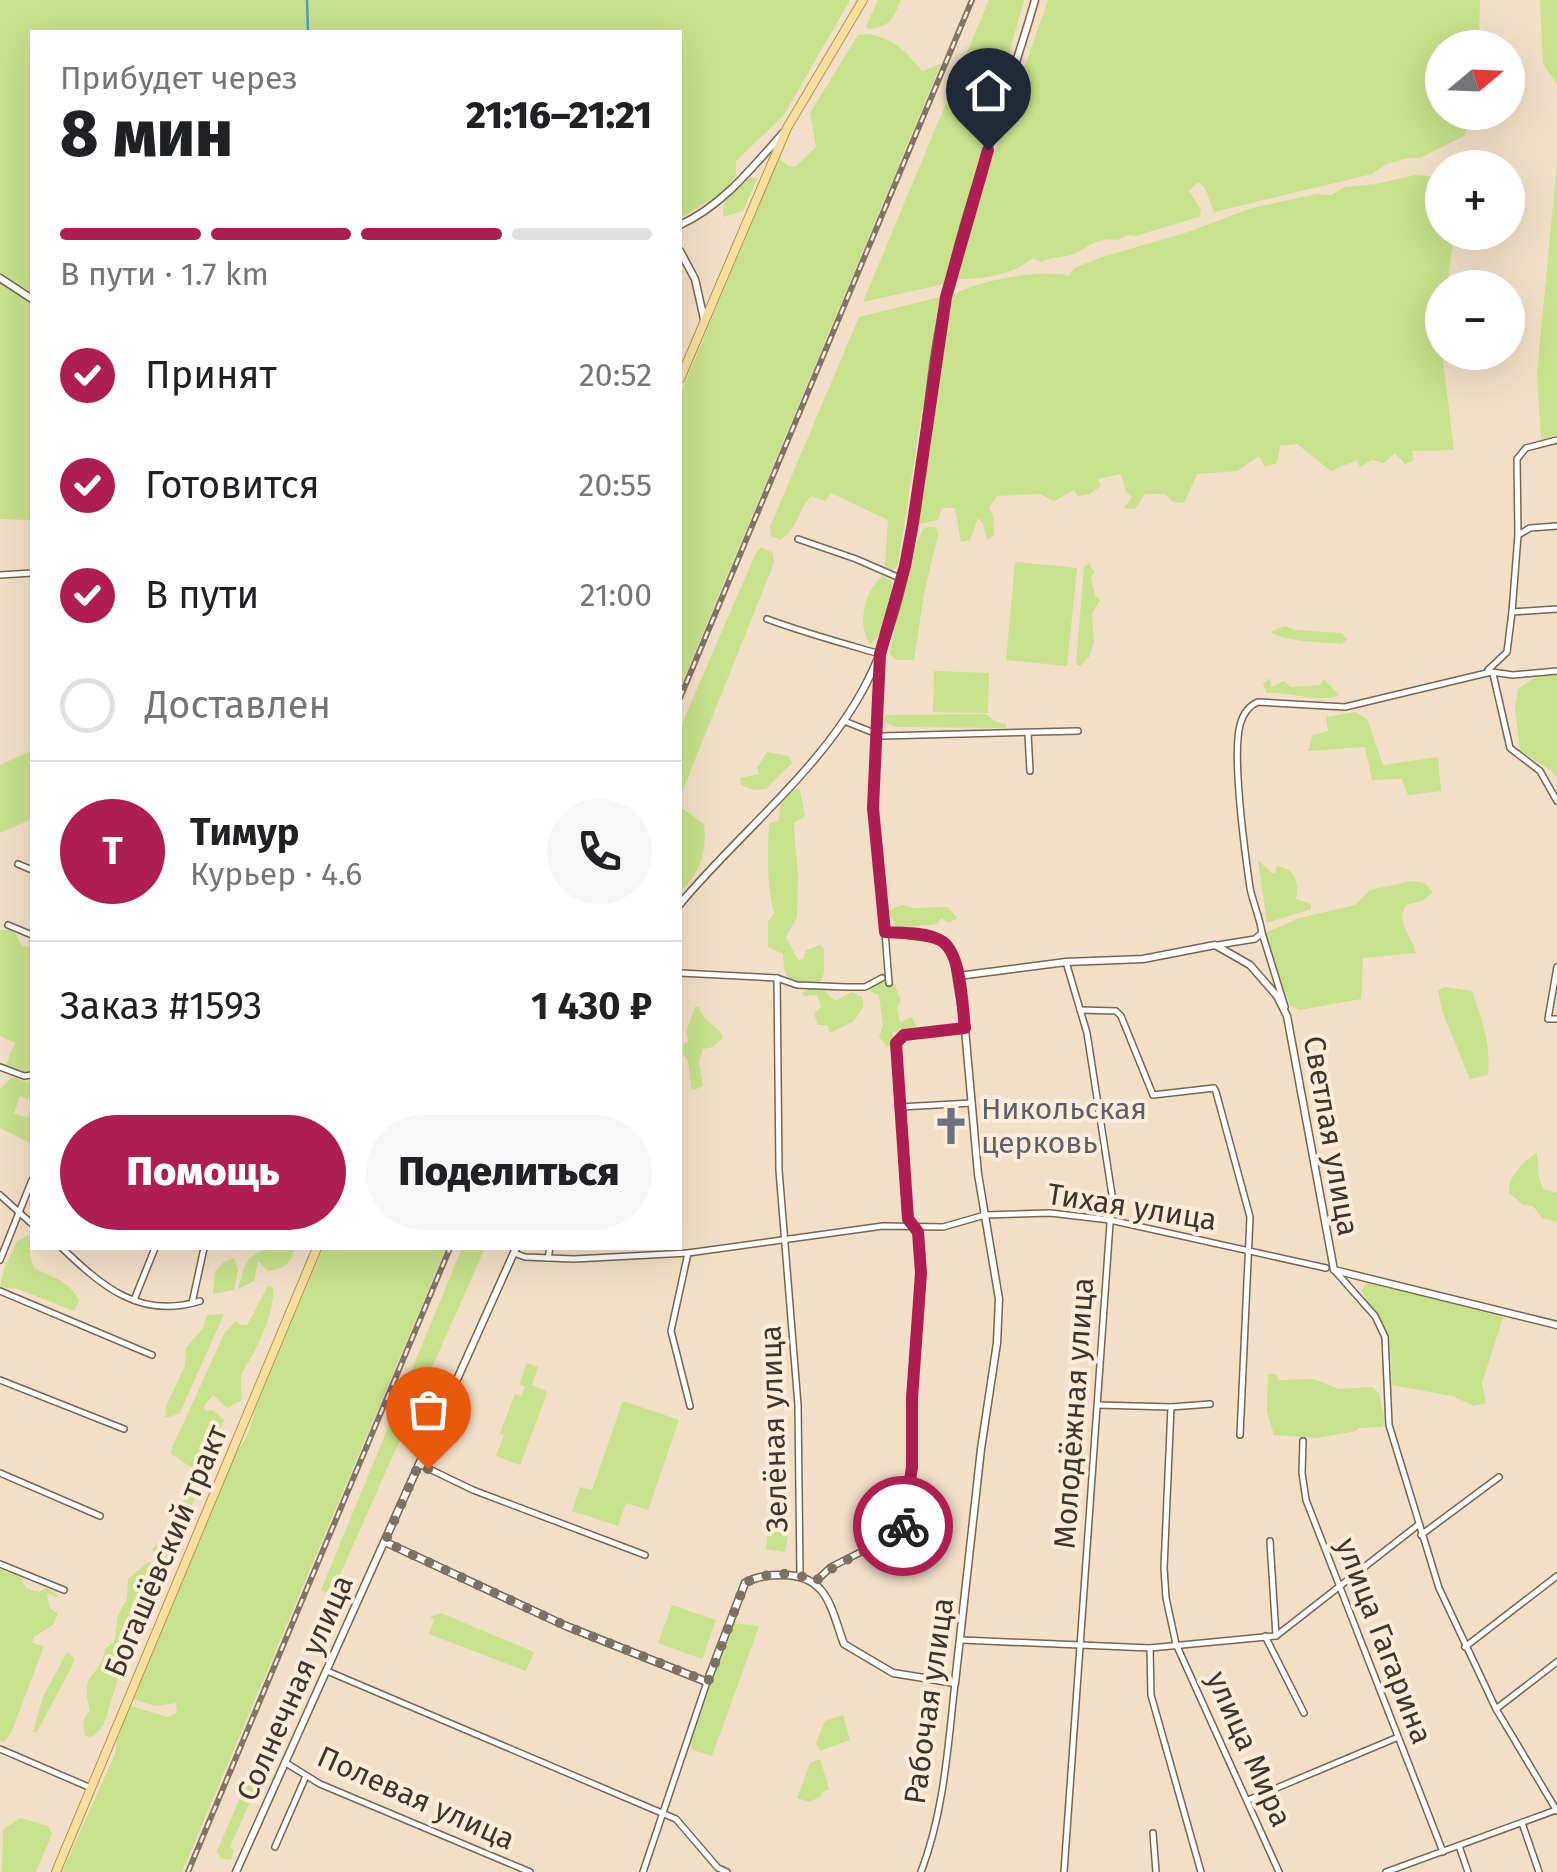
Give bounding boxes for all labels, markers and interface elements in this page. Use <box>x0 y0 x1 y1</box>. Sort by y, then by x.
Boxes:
north arrow <box>1425 30 1525 130</box>
map controls <box>1425 30 1525 370</box>
pin <box>946 48 1031 151</box>
text: Прибудет через <box>60 59 298 97</box>
icon: home <box>961 63 1016 118</box>
text: 21:16–21:21 <box>466 92 652 138</box>
text: 8 мин <box>60 95 233 173</box>
button: + <box>1425 150 1525 250</box>
text: В пути · 1.7 km <box>60 255 269 293</box>
button: − <box>1425 270 1525 370</box>
icon: check <box>60 348 115 403</box>
text: Принят <box>145 352 277 398</box>
text: 20:52 <box>579 356 652 394</box>
icon: check <box>60 458 115 513</box>
text: Готовится <box>145 462 320 508</box>
text: 20:55 <box>579 466 652 504</box>
icon: check <box>60 568 115 623</box>
text: В пути <box>145 572 259 618</box>
text: 21:00 <box>580 576 652 614</box>
text: Доставлен <box>145 682 331 728</box>
button: phone <box>547 799 652 904</box>
text: Тимур <box>190 809 299 855</box>
text: Т <box>102 828 123 874</box>
text: Курьер · 4.6 <box>190 855 362 893</box>
text: Заказ #1593 <box>60 983 262 1029</box>
text: 1 430 ₽ <box>531 983 652 1029</box>
street label: Светлая улица <box>1296 1033 1366 1239</box>
place label: Никольская церковь <box>981 1091 1147 1161</box>
church icon: Никольская церковь <box>930 1105 972 1147</box>
button: Помощь <box>60 1115 346 1230</box>
button: Поделиться <box>366 1115 652 1230</box>
street label: Тихая улица <box>1045 1176 1219 1238</box>
street label: Молодёжная улица <box>1047 1276 1101 1550</box>
street label: Зелёная улица <box>752 1325 796 1533</box>
pin <box>386 1367 471 1470</box>
icon: bag <box>401 1382 456 1437</box>
street label: Богашёвский тракт <box>97 1419 236 1682</box>
courier <box>853 1476 953 1576</box>
icon: bike <box>876 1499 931 1554</box>
street label: улица Гагарина <box>1328 1533 1440 1749</box>
street label: Солнечная улица <box>229 1569 361 1807</box>
street label: Рабочая улица <box>897 1596 961 1806</box>
street label: улица Мира <box>1199 1666 1299 1832</box>
street label: Полевая улица <box>312 1738 520 1858</box>

